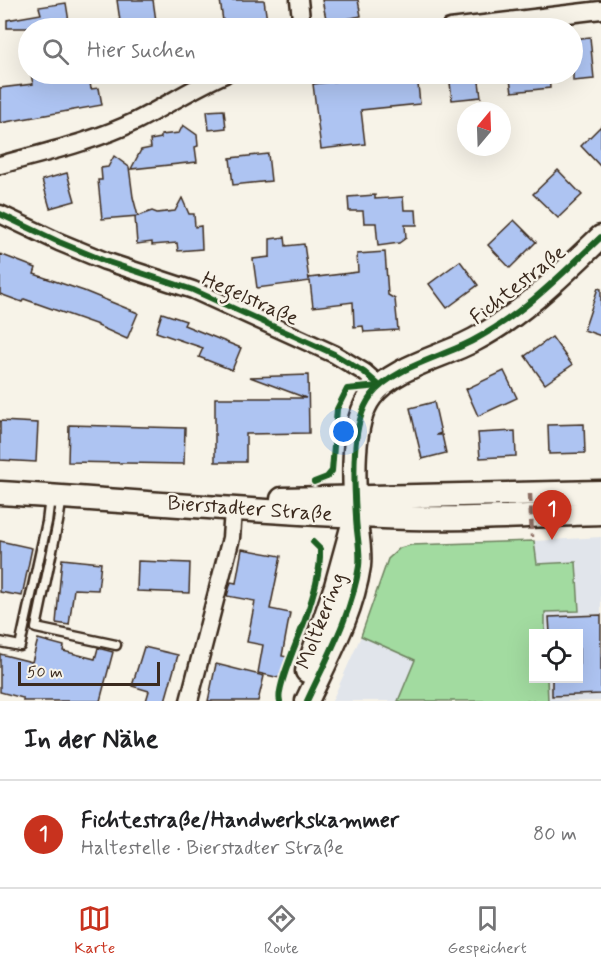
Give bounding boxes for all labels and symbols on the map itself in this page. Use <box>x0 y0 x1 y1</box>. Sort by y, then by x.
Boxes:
north arrow <box>457 102 511 156</box>
street label: Fichtestraße <box>464 239 572 331</box>
street label: Hegelstraße <box>196 265 303 335</box>
your location <box>329 417 358 446</box>
street label: Bierstadter Straße <box>167 489 333 529</box>
pin: 1 <box>532 490 572 540</box>
street label: Moltkering <box>290 569 352 673</box>
scale bar <box>18 659 160 686</box>

